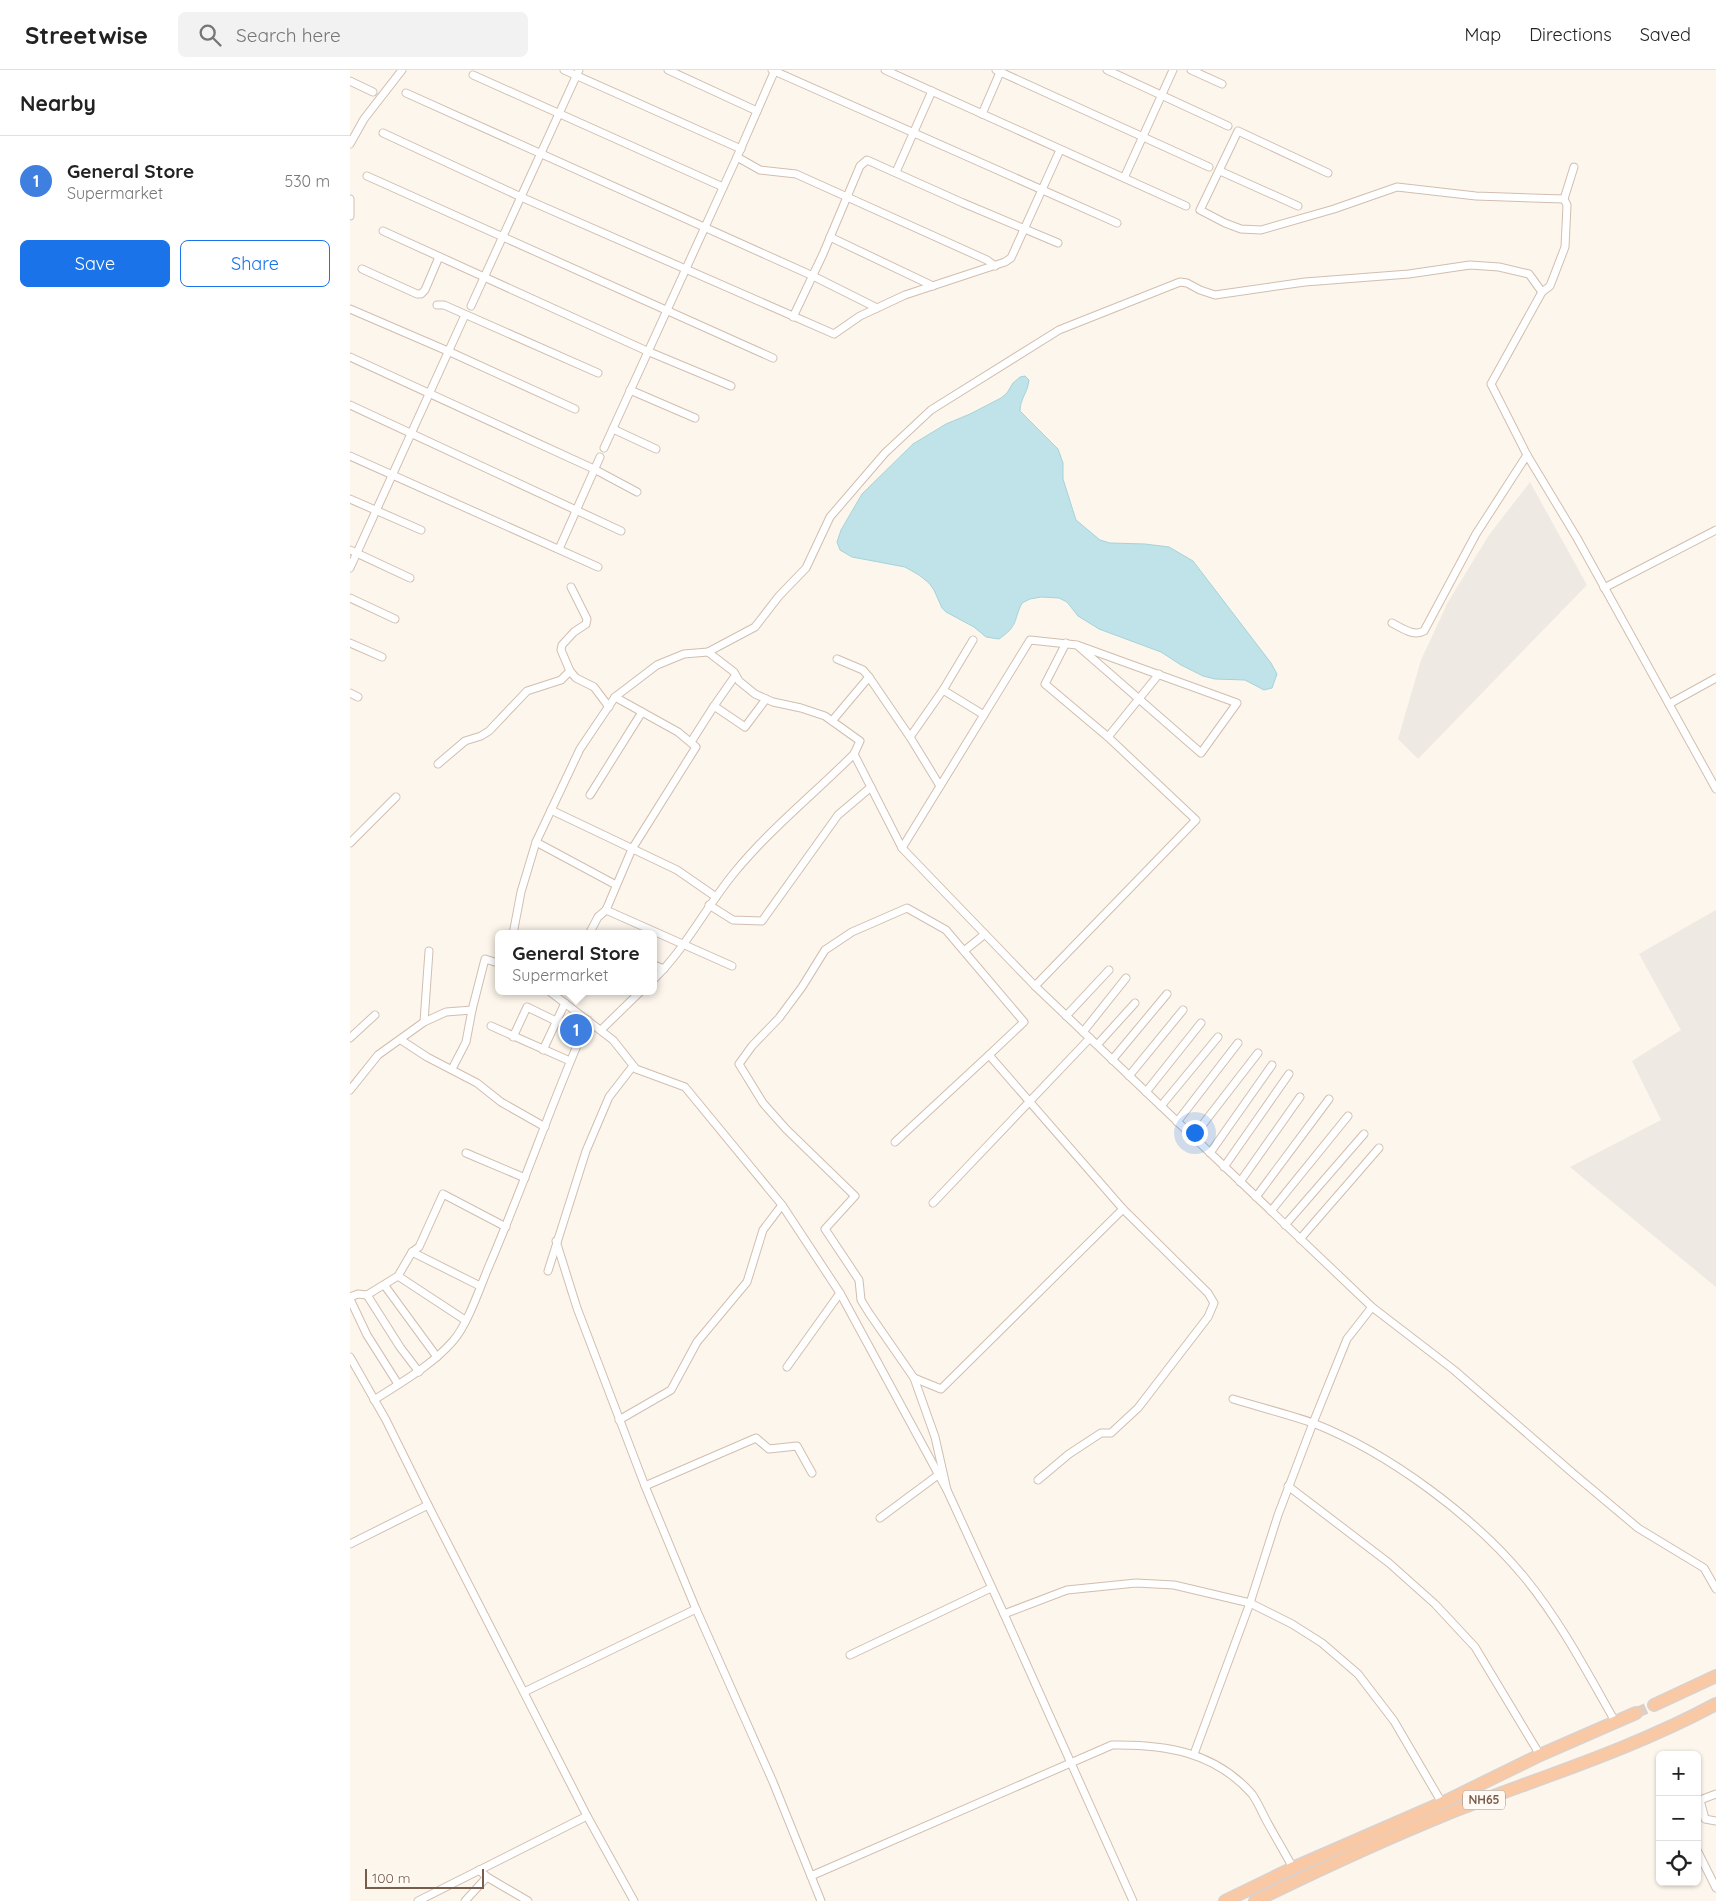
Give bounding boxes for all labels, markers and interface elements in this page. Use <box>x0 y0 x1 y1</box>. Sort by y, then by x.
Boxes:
search box <box>178 12 528 57</box>
text: Streetwise <box>25 20 148 50</box>
icon: search <box>196 21 224 49</box>
text: Search here <box>236 23 341 47</box>
text: Map <box>1464 23 1501 46</box>
text: Directions <box>1529 23 1612 46</box>
text: Saved <box>1640 23 1691 46</box>
text: Nearby <box>20 90 96 116</box>
text: General Store <box>67 159 194 183</box>
text: 1 <box>33 171 39 191</box>
text: 530 m <box>284 171 330 191</box>
text: Supermarket <box>67 183 163 203</box>
button: Save <box>20 240 170 287</box>
button: Share <box>180 240 330 287</box>
popup <box>495 930 657 995</box>
text: General Store <box>512 941 640 965</box>
text: Supermarket <box>512 965 608 985</box>
pin: 1 <box>560 1011 592 1049</box>
your location <box>1182 1120 1208 1146</box>
map controls <box>1656 1751 1701 1886</box>
button: + <box>1656 1751 1701 1796</box>
road number: NH65 <box>1463 1790 1505 1810</box>
button: − <box>1656 1796 1701 1841</box>
button: locate <box>1656 1841 1701 1886</box>
scale bar <box>365 1866 484 1889</box>
text: 100 m <box>372 1869 410 1887</box>

